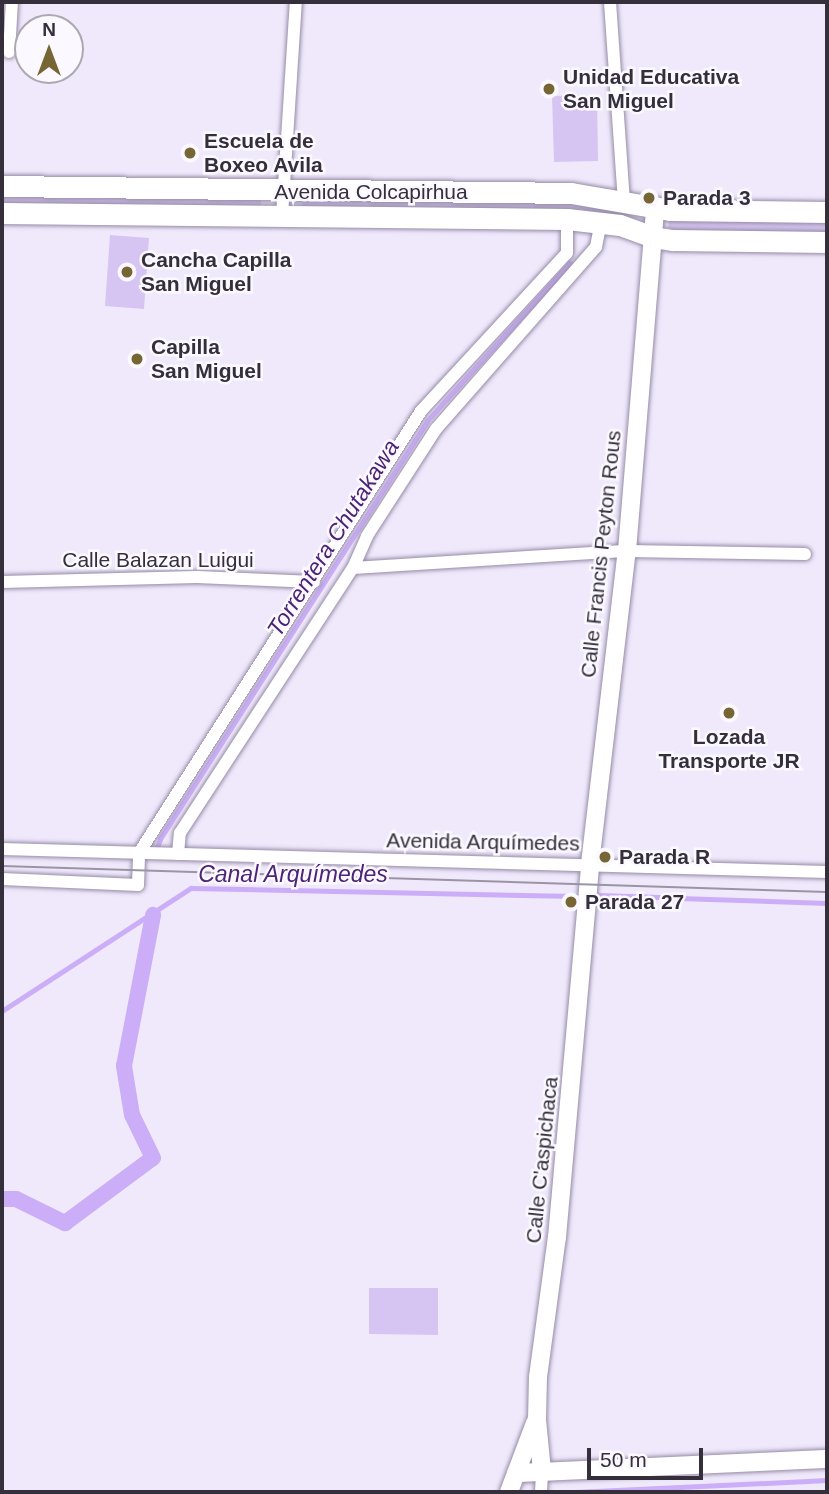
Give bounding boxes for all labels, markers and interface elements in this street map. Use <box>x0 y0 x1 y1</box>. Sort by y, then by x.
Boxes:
north arrow <box>14 14 84 84</box>
text: N <box>42 19 56 40</box>
place label: Unidad Educativa San Miguel <box>563 64 739 114</box>
marker: Unidad Educativa San Miguel <box>541 81 557 97</box>
place label: Escuela de Boxeo Avila <box>204 128 323 178</box>
marker: Escuela de Boxeo Avila <box>182 145 198 161</box>
street label: Avenida Colcapirhua <box>274 179 468 205</box>
place label: Parada 3 <box>663 185 751 211</box>
marker: Parada 3 <box>641 190 657 206</box>
place label: Cancha Capilla San Miguel <box>141 247 292 297</box>
marker: Cancha Capilla San Miguel <box>119 264 135 280</box>
place label: Capilla San Miguel <box>151 334 262 384</box>
marker: Capilla San Miguel <box>129 351 145 367</box>
street label: Calle Francis Peyton Rous <box>575 429 627 679</box>
water label: Torrentera Chutakawa <box>261 435 405 641</box>
street label: Calle Balazan Luigui <box>62 547 254 573</box>
marker: Lozada Transporte JR <box>721 705 737 721</box>
place label: Lozada Transporte JR <box>658 724 800 774</box>
street label: Avenida Arquímedes <box>386 828 580 856</box>
place label: Parada R <box>619 844 710 870</box>
marker: Parada R <box>597 849 613 865</box>
water label: Canal Arquímedes <box>198 860 388 888</box>
place label: Parada 27 <box>585 889 684 915</box>
marker: Parada 27 <box>563 894 579 910</box>
street label: Calle C'aspichaca <box>521 1075 563 1245</box>
scale bar <box>591 1434 706 1478</box>
text: 50 m <box>600 1448 647 1471</box>

